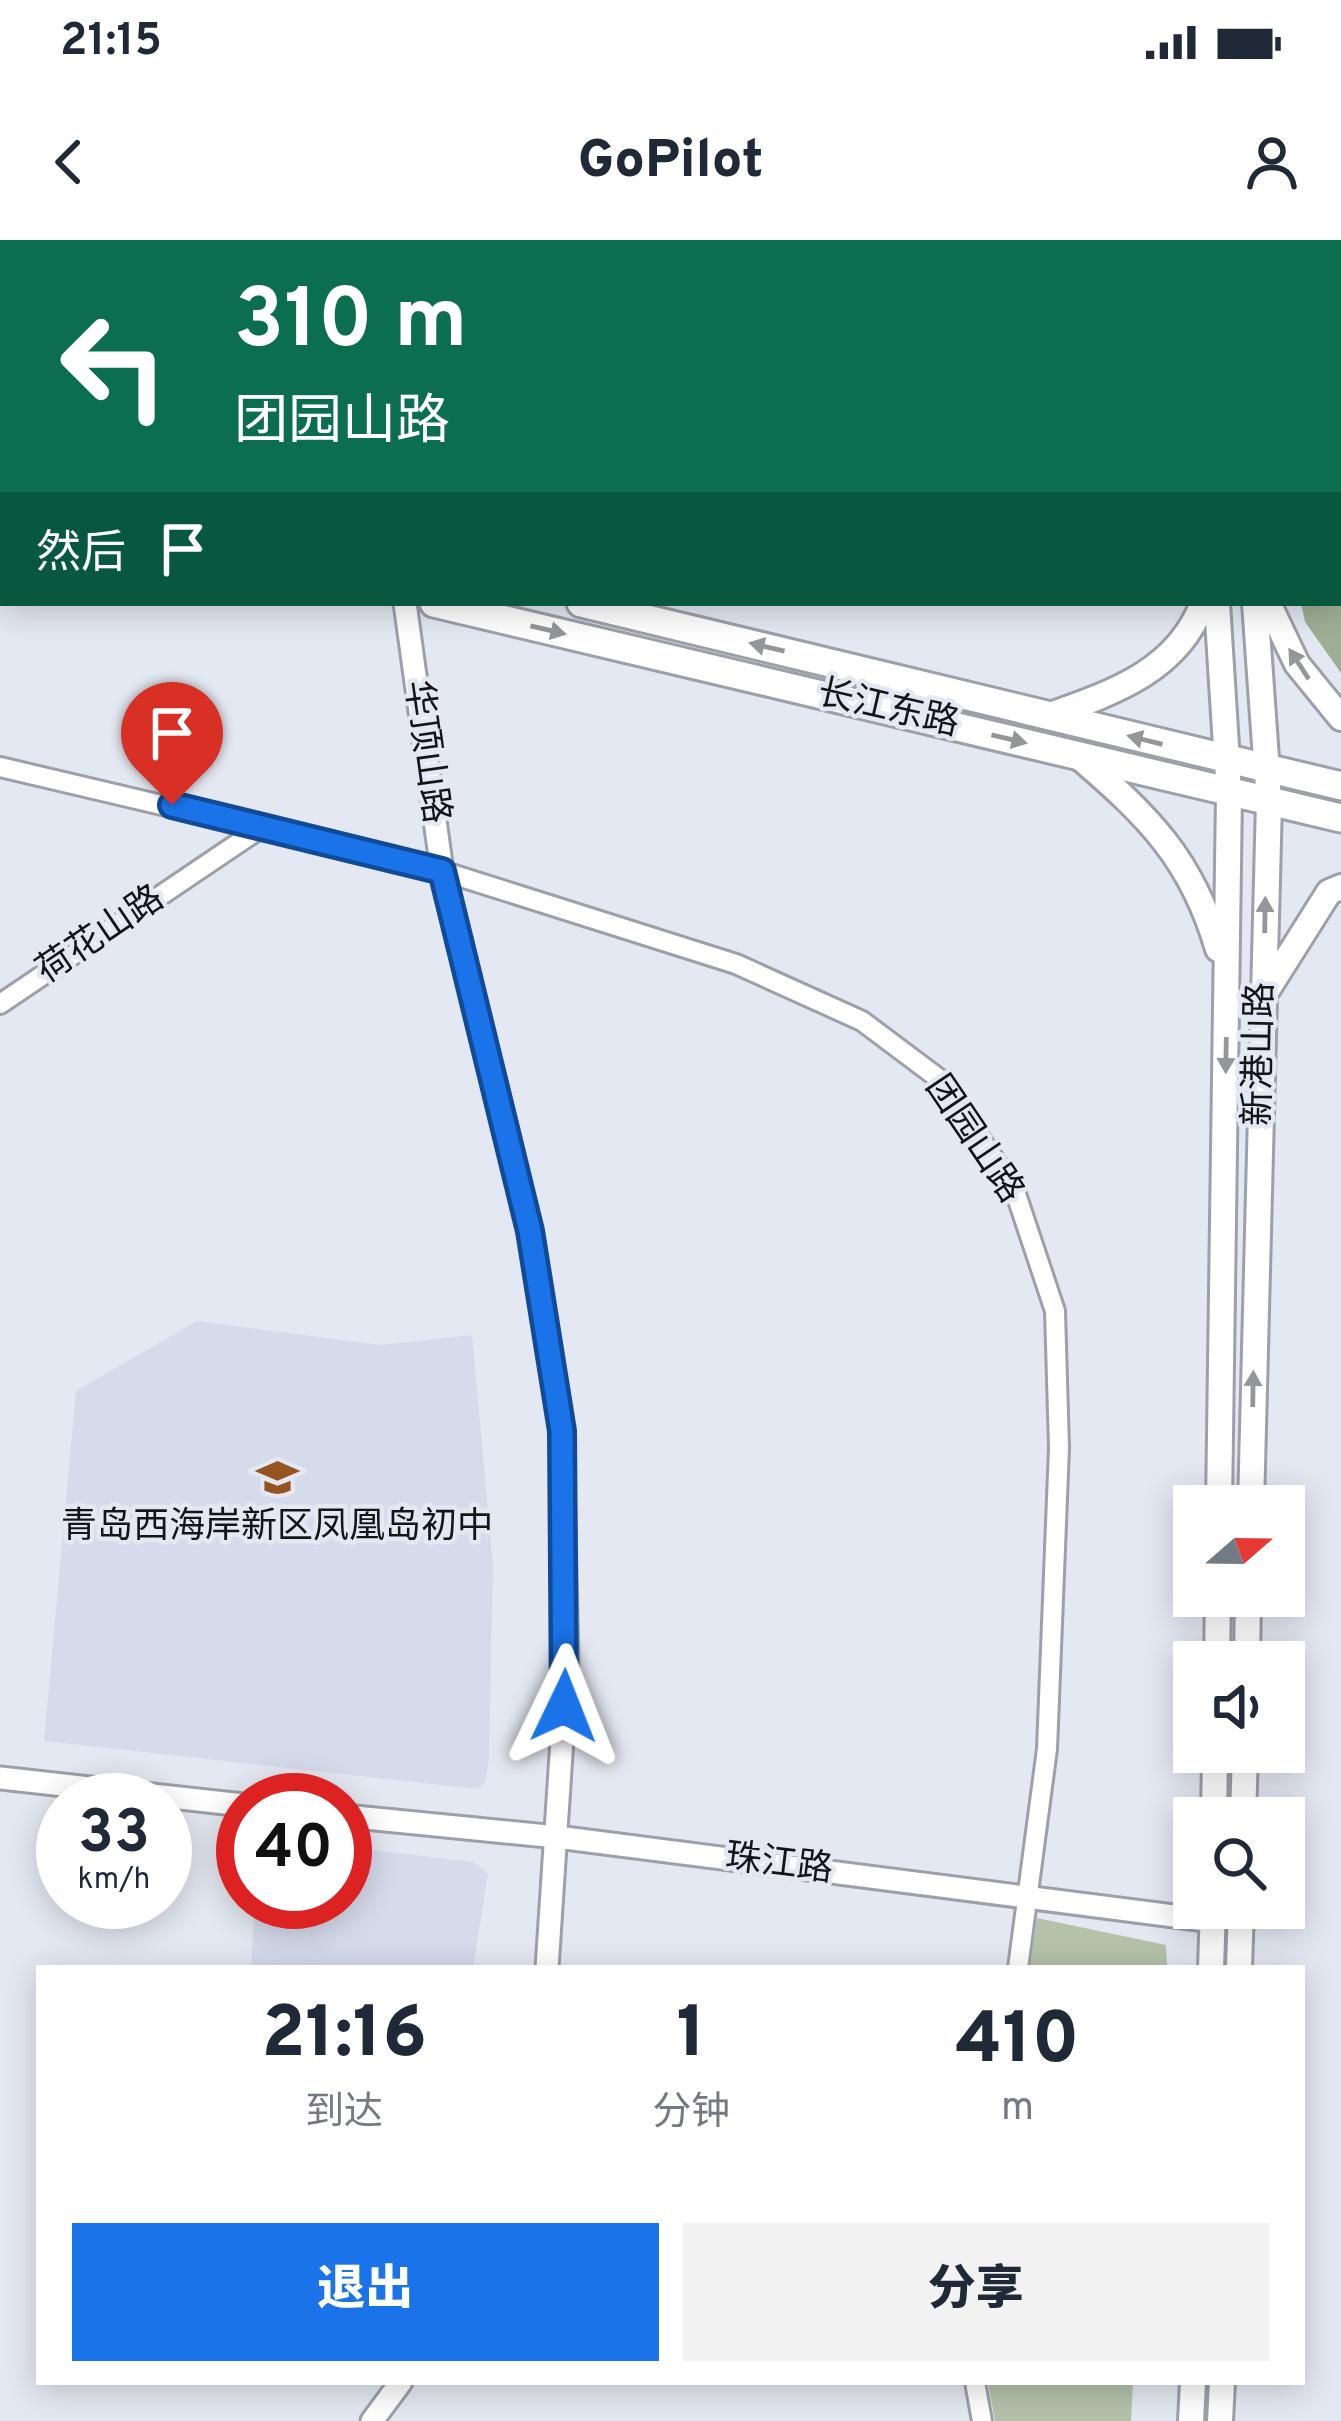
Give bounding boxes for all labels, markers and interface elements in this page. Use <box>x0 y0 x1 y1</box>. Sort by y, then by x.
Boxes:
text: 21:15 <box>60 14 162 71</box>
text: GoPilot <box>578 128 763 197</box>
icon: back <box>36 129 102 195</box>
icon: person <box>1239 129 1305 195</box>
text: 310 m <box>234 271 468 377</box>
icon: left <box>36 288 192 444</box>
text: 团园山路 <box>234 390 450 459</box>
icon: arrive <box>150 516 216 582</box>
text: 然后 <box>36 527 126 584</box>
one-way arrow <box>529 621 566 640</box>
one-way arrow <box>748 637 785 656</box>
one-way arrow <box>1289 647 1311 680</box>
street label: 长江东路 <box>813 671 963 749</box>
street label: 华顶山路 <box>392 677 458 827</box>
pin <box>121 682 223 805</box>
icon: arrive <box>139 700 205 766</box>
one-way arrow <box>1127 730 1164 749</box>
one-way arrow <box>991 731 1028 750</box>
street label: 荷花山路 <box>28 877 174 995</box>
one-way arrow <box>1255 895 1274 933</box>
street label: 新港山路 <box>1237 982 1285 1126</box>
one-way arrow <box>1216 1037 1236 1075</box>
street label: 团园山路 <box>914 1067 1032 1213</box>
one-way arrow <box>1244 1369 1263 1407</box>
school or university icon: 青岛西海岸新区凤凰岛初中 <box>254 1455 300 1501</box>
north arrow <box>1173 1485 1305 1617</box>
map controls <box>1173 1485 1305 1929</box>
place label: 青岛西海岸新区凤凰岛初中 <box>61 1505 493 1551</box>
button: sound <box>1173 1641 1305 1773</box>
position arrow <box>501 1643 627 1769</box>
speed limit sign: 40 <box>216 1773 372 1929</box>
button: search <box>1173 1797 1305 1929</box>
text: 33 <box>78 1798 150 1874</box>
street label: 珠江路 <box>723 1836 835 1894</box>
text: km/h <box>78 1862 150 1899</box>
text: 21:16 <box>261 1991 427 2083</box>
text: 1 <box>677 1991 706 2083</box>
text: 410 <box>956 1997 1080 2089</box>
text: m <box>1001 2085 1034 2134</box>
text: 到达 <box>305 2090 383 2139</box>
text: 分钟 <box>652 2090 730 2139</box>
button: 退出 <box>72 2223 659 2361</box>
button: 分享 <box>683 2223 1269 2361</box>

